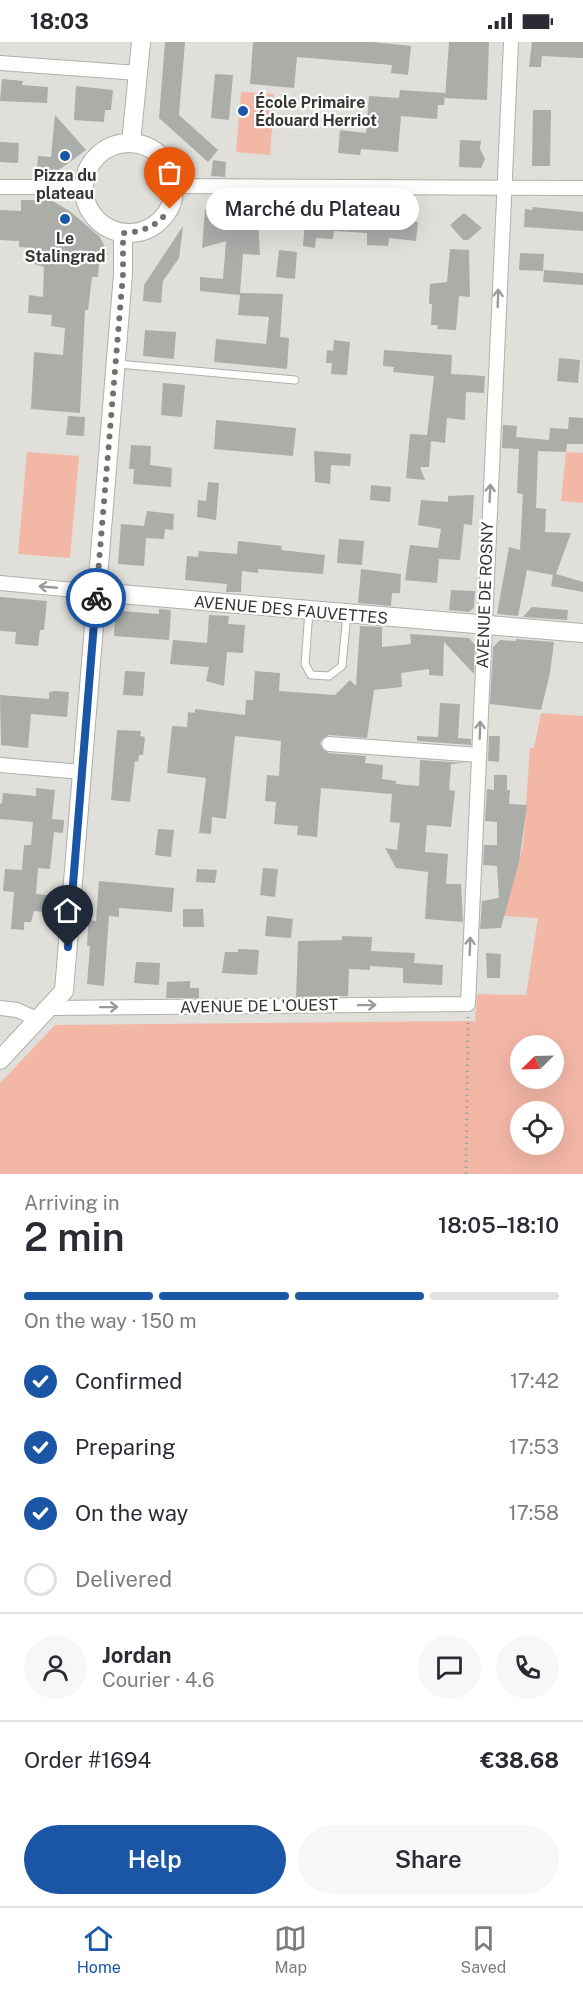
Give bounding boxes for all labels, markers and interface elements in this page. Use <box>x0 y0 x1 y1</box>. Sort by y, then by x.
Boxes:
text: 18:03 <box>30 8 89 34</box>
place label: École Primaire Édouard Herriot <box>255 92 377 130</box>
marker: École Primaire Édouard Herriot <box>236 104 250 118</box>
pin <box>144 147 195 209</box>
marker: Pizza du plateau <box>58 149 72 163</box>
icon: bag <box>153 156 186 189</box>
place label: Pizza du plateau <box>34 166 96 203</box>
callout: Marché du Plateau <box>206 188 419 230</box>
text: Marché du Plateau <box>224 197 401 221</box>
marker: Le Stalingrad <box>58 212 72 226</box>
place label: Le Stalingrad <box>25 229 105 266</box>
one-way arrow <box>493 289 504 309</box>
one-way arrow <box>484 484 495 504</box>
street label: AVENUE DE ROSNY <box>473 521 497 669</box>
courier <box>66 568 126 628</box>
one-way arrow <box>39 581 59 592</box>
icon: bike <box>80 582 113 615</box>
street label: AVENUE DES FAUVETTES <box>193 592 389 628</box>
one-way arrow <box>474 720 486 740</box>
pin <box>42 885 93 947</box>
icon: home <box>51 894 84 927</box>
one-way arrow <box>464 936 476 956</box>
street label: AVENUE DE L'OUEST <box>180 995 339 1017</box>
one-way arrow <box>356 999 376 1011</box>
one-way arrow <box>98 1002 118 1013</box>
north arrow <box>510 1035 564 1089</box>
map controls <box>510 1035 564 1155</box>
button: locate <box>510 1101 564 1155</box>
text: Arriving in <box>24 1191 119 1215</box>
text: 18:05–18:10 <box>438 1212 559 1238</box>
text: 2 min <box>24 1214 125 1260</box>
text: On the way · 150 m <box>24 1309 196 1333</box>
icon: check <box>24 1365 57 1398</box>
text: Confirmed <box>75 1368 182 1394</box>
text: 17:42 <box>510 1369 559 1393</box>
icon: check <box>24 1431 57 1464</box>
text: Preparing <box>75 1434 176 1460</box>
text: 17:53 <box>509 1435 559 1459</box>
icon: check <box>24 1497 57 1530</box>
text: On the way <box>75 1500 188 1526</box>
text: 17:58 <box>509 1501 559 1525</box>
text: Delivered <box>75 1566 172 1592</box>
button: person <box>24 1636 87 1699</box>
button: chat <box>418 1636 481 1699</box>
button: phone <box>496 1636 559 1699</box>
text: Jordan <box>102 1642 171 1668</box>
text: Courier · 4.6 <box>102 1668 214 1692</box>
text: Order #1694 <box>24 1747 151 1773</box>
text: €38.68 <box>480 1747 559 1773</box>
button: Help <box>24 1825 286 1894</box>
button: Share <box>298 1825 559 1894</box>
tab: Home <box>77 1922 121 1977</box>
tab: Map <box>274 1922 307 1977</box>
tab: Saved <box>461 1922 506 1977</box>

